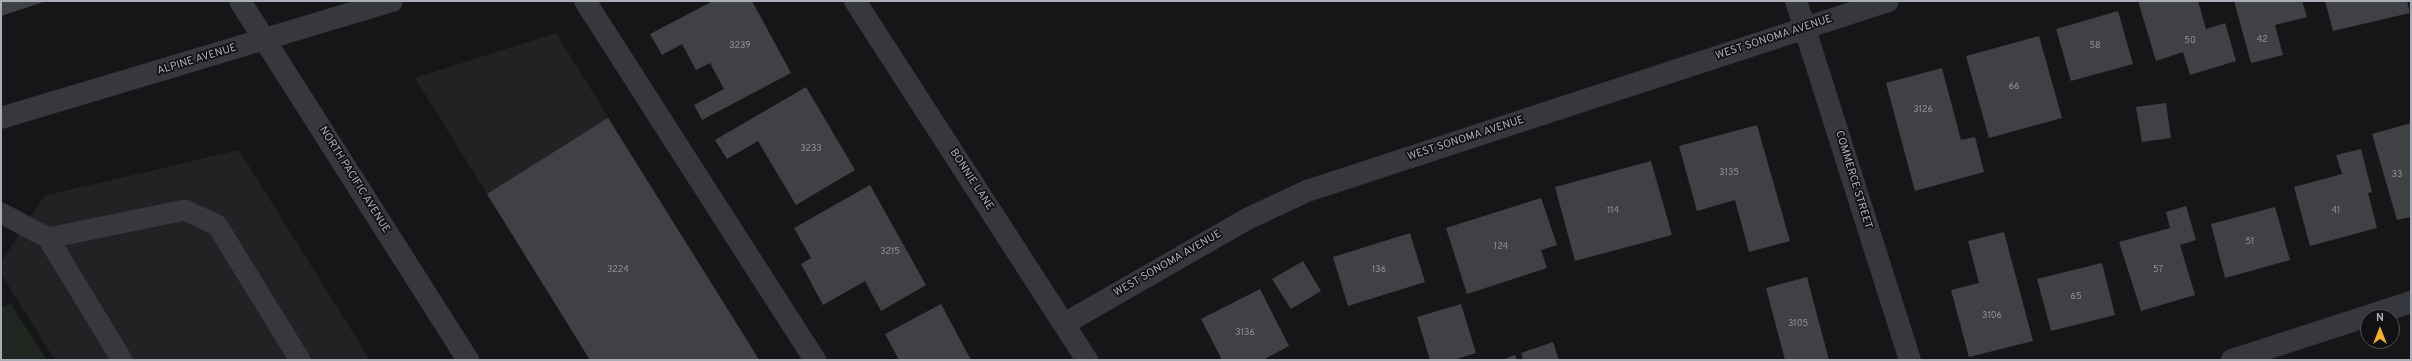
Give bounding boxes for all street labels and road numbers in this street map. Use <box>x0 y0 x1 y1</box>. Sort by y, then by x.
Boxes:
street label: WEST SONOMA AVENUE <box>1714 13 1834 63</box>
street label: ALPINE AVENUE <box>156 42 238 78</box>
street label: WEST SONOMA AVENUE <box>1406 114 1526 164</box>
street label: NORTH PACIFIC AVENUE <box>316 124 392 236</box>
street label: COMMERCE STREET <box>1832 129 1874 231</box>
street label: BONNIE LANE <box>946 147 996 213</box>
street label: WEST SONOMA AVENUE <box>1112 228 1224 300</box>

